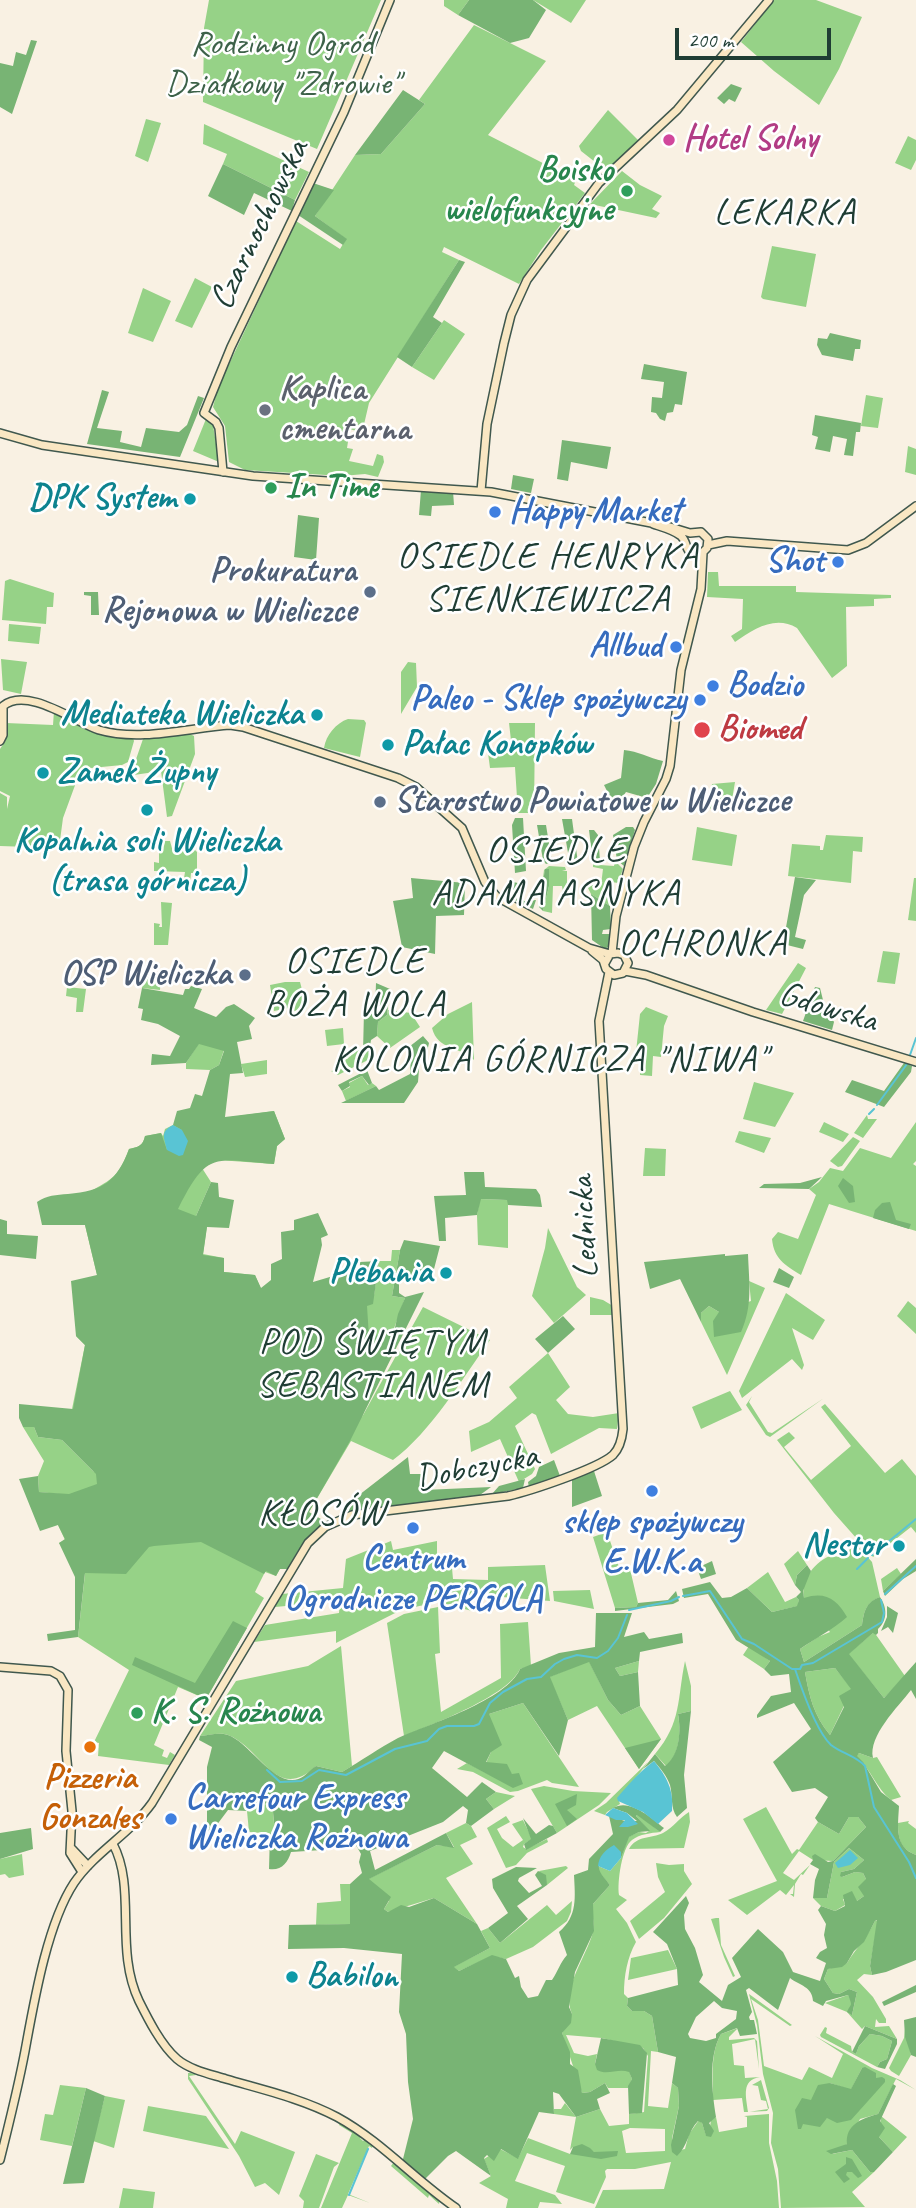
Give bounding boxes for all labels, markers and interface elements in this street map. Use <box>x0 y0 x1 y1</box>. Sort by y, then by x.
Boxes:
scale bar <box>678 14 834 58</box>
park label: Rodzinny Ogród Działkowy "Zdrowie" <box>165 24 399 106</box>
text: 200 m <box>688 27 733 53</box>
place label: Hotel Solny <box>683 119 818 161</box>
marker: Hotel Solny <box>661 132 677 148</box>
street label: Czarnochowska <box>201 134 319 316</box>
place label: Boisko wielofunkcyjne <box>444 150 613 232</box>
marker: Boisko wielofunkcyjne <box>619 183 635 199</box>
district label: LEKARKA <box>716 191 854 235</box>
place label: Kaplica cmentarna <box>279 369 410 451</box>
marker: Kaplica cmentarna <box>257 402 273 418</box>
place label: In Time <box>285 467 378 509</box>
place label: DPK System <box>29 478 176 520</box>
marker: In Time <box>263 480 279 496</box>
marker: DPK System <box>182 491 198 507</box>
place label: Happy Market <box>509 491 682 533</box>
marker: Happy Market <box>487 504 503 520</box>
district label: OSIEDLE HENRYKA SIENKIEWICZA <box>400 535 696 622</box>
place label: Shot <box>765 541 824 583</box>
place label: Prokuratura Rejonowa w Wieliczce <box>102 551 356 633</box>
marker: Shot <box>830 554 846 570</box>
marker: Prokuratura Rejonowa w Wieliczce <box>362 584 378 600</box>
place label: Allbud <box>589 626 662 668</box>
marker: Allbud <box>668 639 684 655</box>
place label: Bodzio <box>727 665 803 707</box>
marker: Bodzio <box>705 678 721 694</box>
place label: Paleo - Sklep spożywczy <box>411 679 686 721</box>
marker: Paleo - Sklep spożywczy <box>692 692 708 708</box>
place label: Mediateka Wieliczka <box>61 694 303 736</box>
marker: Mediateka Wieliczka <box>309 707 325 723</box>
place label: Biomed <box>718 709 802 751</box>
marker: Biomed <box>692 720 712 740</box>
place label: Pałac Konopków <box>402 724 591 766</box>
marker: Pałac Konopków <box>380 737 396 753</box>
place label: Zamek Żupny <box>57 752 216 794</box>
marker: Zamek Żupny <box>35 765 51 781</box>
place label: Starostwo Powiatowe w Wieliczce <box>394 781 790 823</box>
marker: Starostwo Powiatowe w Wieliczce <box>372 794 388 810</box>
marker: Kopalnia soli Wieliczka (trasa górnicza) <box>139 802 155 818</box>
place label: Kopalnia soli Wieliczka (trasa górnicza) <box>14 821 280 903</box>
district label: OSIEDLE ADAMA ASNYKA <box>434 829 678 916</box>
district label: OCHRONKA <box>621 922 785 966</box>
district label: OSIEDLE BOŻA WOLA <box>265 940 445 1027</box>
place label: OSP Wieliczka <box>61 954 231 996</box>
marker: OSP Wieliczka <box>237 967 253 983</box>
street label: Gdowska <box>774 973 882 1043</box>
district label: KOLONIA GÓRNICZA "NIWA" <box>336 1038 764 1082</box>
street label: Lednicka <box>561 1175 609 1279</box>
place label: Plebania <box>329 1252 432 1294</box>
marker: Plebania <box>438 1265 454 1281</box>
district label: POD ŚWIĘTYM SEBASTIANEM <box>259 1321 487 1408</box>
street label: Dobczycka <box>412 1436 542 1500</box>
marker: sklep spożywczy E.W.K.a <box>644 1483 660 1499</box>
district label: KŁOSÓW <box>259 1492 385 1536</box>
place label: sklep spożywczy E.W.K.a <box>562 1502 742 1584</box>
marker: Centrum Ogrodnicze PERGOLA <box>405 1520 421 1536</box>
place label: Nestor <box>802 1525 885 1567</box>
marker: Nestor <box>891 1538 907 1554</box>
place label: Centrum Ogrodnicze PERGOLA <box>284 1539 542 1621</box>
place label: K. S. Rożnowa <box>151 1692 320 1734</box>
marker: K. S. Rożnowa <box>129 1705 145 1721</box>
marker: Pizzeria Gonzales <box>82 1739 98 1755</box>
place label: Pizzeria Gonzales <box>39 1758 141 1840</box>
place label: Carrefour Express Wieliczka Rożnowa <box>185 1778 407 1860</box>
marker: Carrefour Express Wieliczka Rożnowa <box>163 1811 179 1827</box>
place label: Babilon <box>306 1956 397 1998</box>
marker: Babilon <box>284 1969 300 1985</box>

